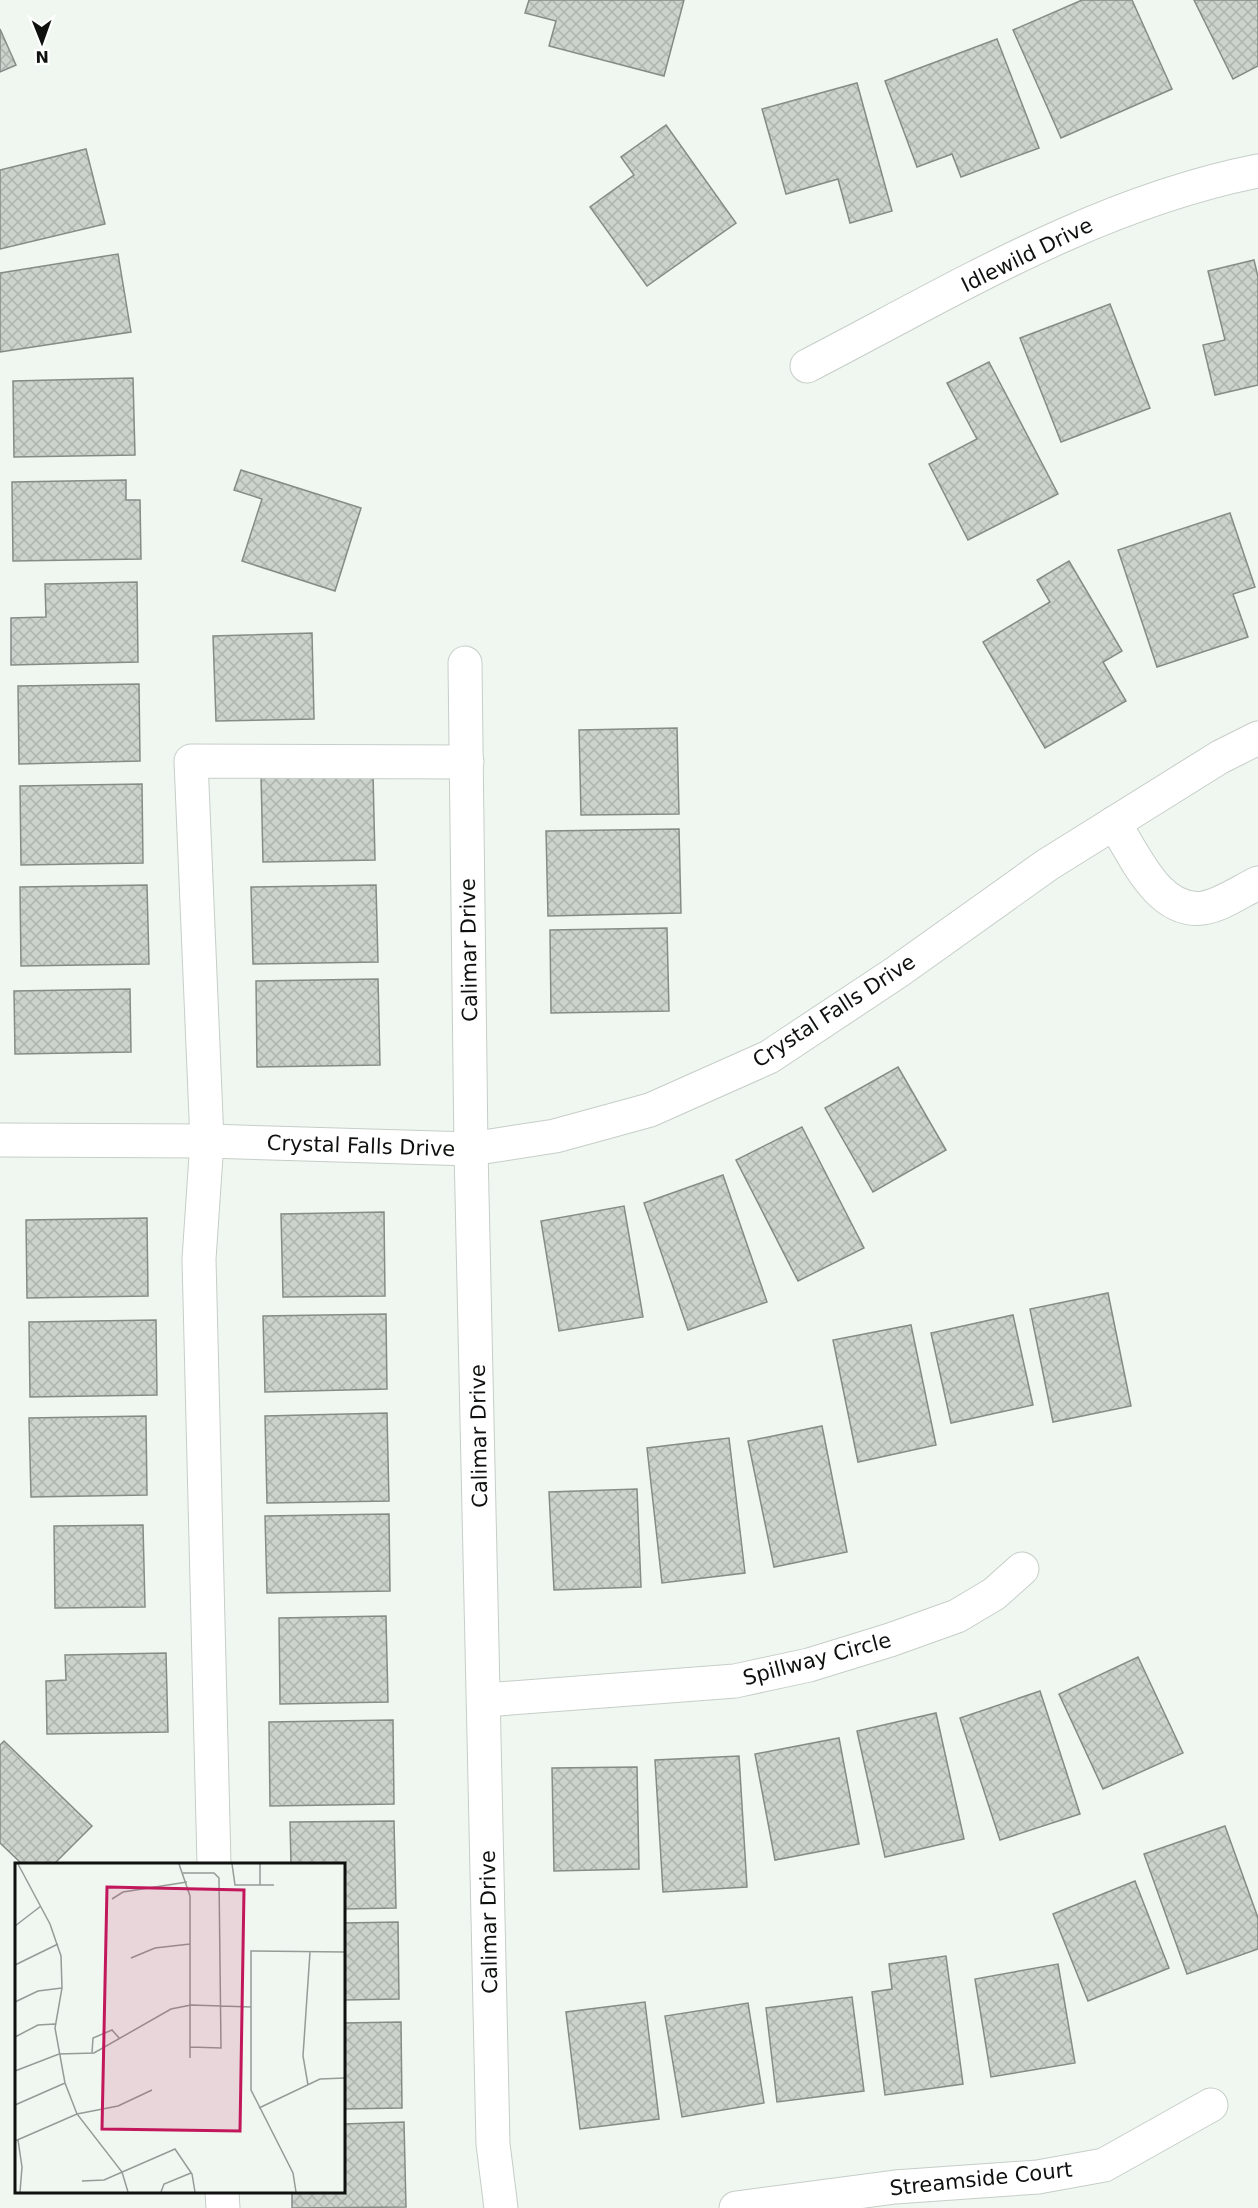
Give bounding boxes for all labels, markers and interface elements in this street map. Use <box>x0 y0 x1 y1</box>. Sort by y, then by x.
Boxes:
north arrow <box>12 12 72 72</box>
text: N <box>35 47 49 66</box>
street label: Idlewild Drive <box>957 213 1097 297</box>
street label: Calimar Drive <box>456 878 482 1022</box>
street label: Crystal Falls Drive <box>748 950 920 1072</box>
street label: Crystal Falls Drive <box>266 1131 456 1161</box>
street label: Calimar Drive <box>466 1364 492 1508</box>
street label: Spillway Circle <box>740 1628 894 1690</box>
street label: Calimar Drive <box>476 1850 502 1994</box>
inset map <box>15 1863 345 2193</box>
street label: Streamside Court <box>889 2157 1073 2201</box>

